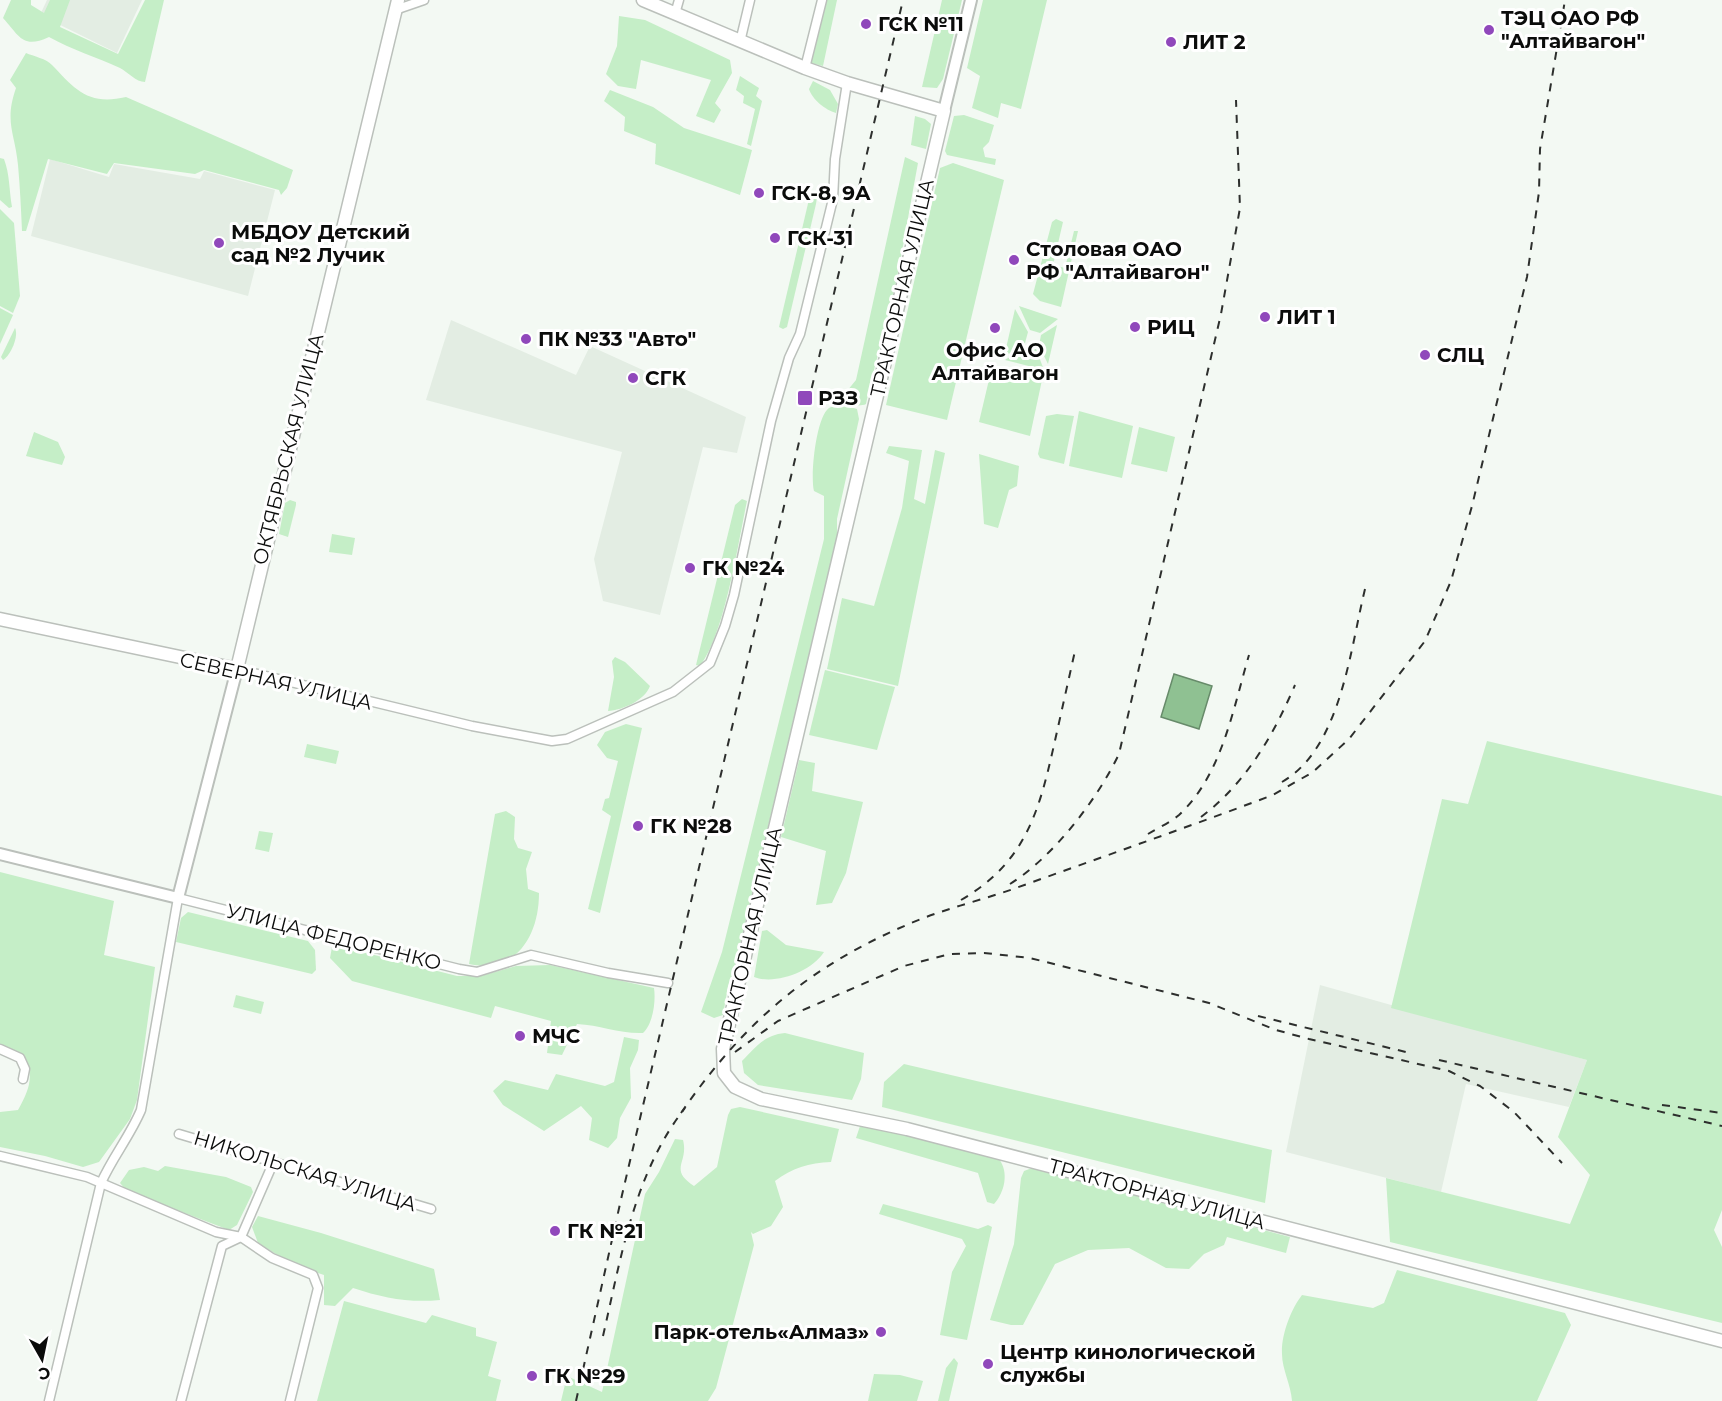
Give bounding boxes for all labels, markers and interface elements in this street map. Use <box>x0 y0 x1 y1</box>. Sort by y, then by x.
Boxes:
place label: ТЭЦ ОАО РФ "Алтайвагон" <box>1501 6 1645 53</box>
place label: ГСК №11 <box>878 12 964 36</box>
marker: ГСК №11 <box>859 17 873 31</box>
marker: ТЭЦ ОАО РФ "Алтайвагон" <box>1482 23 1496 37</box>
place label: ЛИТ 2 <box>1183 30 1246 54</box>
marker: ЛИТ 2 <box>1164 35 1178 49</box>
street label: ТРАКТОРНАЯ УЛИЦА <box>865 176 939 399</box>
place label: ГСК-8, 9А <box>771 181 871 205</box>
marker: ГСК-8, 9А <box>752 186 766 200</box>
place label: МБДОУ Детский сад №2 Лучик <box>231 220 410 267</box>
place label: ГСК-31 <box>787 226 853 250</box>
marker: ГСК-31 <box>768 231 782 245</box>
marker: МБДОУ Детский сад №2 Лучик <box>212 236 226 250</box>
place label: Столовая ОАО РФ "Алтайвагон" <box>1026 237 1209 284</box>
marker: Столовая ОАО РФ "Алтайвагон" <box>1007 253 1021 267</box>
place label: ЛИТ 1 <box>1277 305 1336 329</box>
marker: ЛИТ 1 <box>1258 310 1272 324</box>
place label: РИЦ <box>1147 315 1195 339</box>
marker: РИЦ <box>1128 320 1142 334</box>
marker: Офис АО Алтайвагон <box>988 321 1002 335</box>
place label: ПК №33 "Авто" <box>538 327 696 351</box>
street label: ОКТЯБРЬСКАЯ УЛИЦА <box>248 331 328 567</box>
marker: ПК №33 "Авто" <box>519 332 533 346</box>
place label: Офис АО Алтайвагон <box>931 338 1059 385</box>
place label: СЛЦ <box>1437 343 1484 367</box>
marker: СЛЦ <box>1418 348 1432 362</box>
place label: СГК <box>645 366 686 390</box>
marker: СГК <box>626 371 640 385</box>
place label: РЗЗ <box>818 386 858 410</box>
marker: РЗЗ <box>796 389 814 407</box>
place label: ГК №24 <box>702 556 785 580</box>
marker: ГК №24 <box>683 561 697 575</box>
street label: СЕВЕРНАЯ УЛИЦА <box>177 647 375 715</box>
place label: ГК №28 <box>650 814 732 838</box>
marker: ГК №28 <box>631 819 645 833</box>
street label: ТРАКТОРНАЯ УЛИЦА <box>713 824 787 1047</box>
street label: УЛИЦА ФЕДОРЕНКО <box>224 899 444 975</box>
place label: МЧС <box>532 1024 581 1048</box>
marker: МЧС <box>513 1029 527 1043</box>
street label: НИКОЛЬСКАЯ УЛИЦА <box>191 1126 419 1216</box>
street label: ТРАКТОРНАЯ УЛИЦА <box>1046 1154 1268 1235</box>
place label: ГК №21 <box>567 1219 644 1243</box>
marker: ГК №21 <box>548 1224 562 1238</box>
place label: Парк-отель«Алмаз» <box>654 1320 869 1344</box>
marker: Парк-отель«Алмаз» <box>874 1325 888 1339</box>
north arrow <box>12 1329 72 1389</box>
place label: Центр кинологической службы <box>1000 1340 1256 1387</box>
marker: Центр кинологической службы <box>981 1357 995 1371</box>
text: С <box>37 1363 51 1384</box>
place label: ГК №29 <box>544 1364 626 1388</box>
marker: ГК №29 <box>525 1369 539 1383</box>

